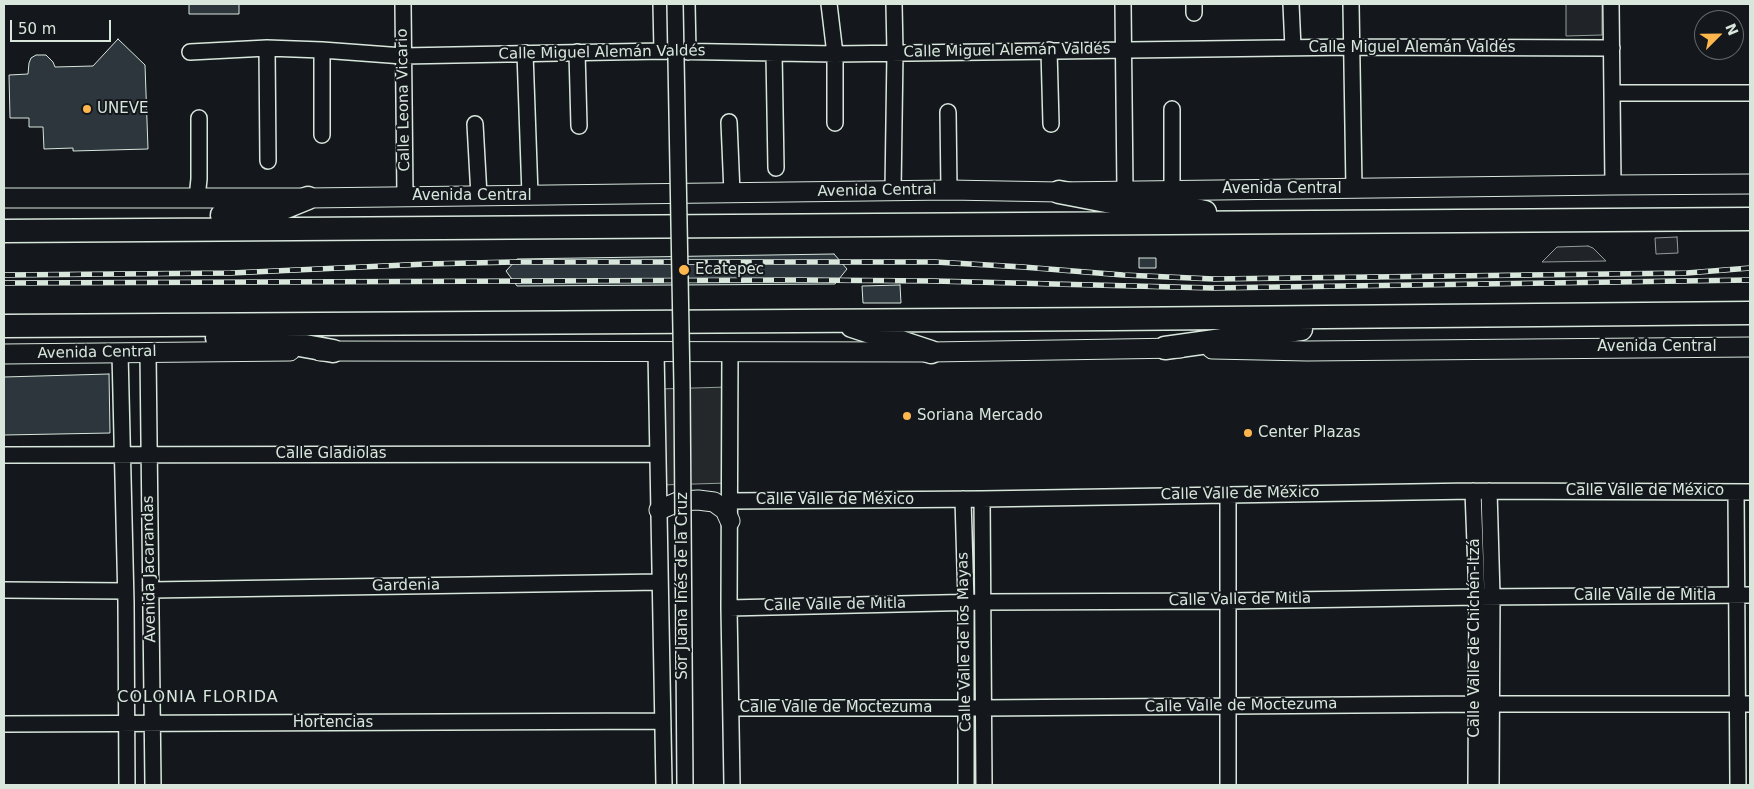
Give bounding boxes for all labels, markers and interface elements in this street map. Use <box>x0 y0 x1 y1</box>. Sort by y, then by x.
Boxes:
scale bar <box>12 10 114 42</box>
north arrow <box>1694 10 1744 60</box>
text: 50 m <box>18 20 56 38</box>
text: N <box>1722 21 1742 38</box>
street label: Calle Leona Vicario <box>394 28 414 172</box>
street label: Calle Miguel Alemán Valdés <box>1308 39 1516 57</box>
street label: Calle Miguel Alemán Valdés <box>903 40 1111 62</box>
street label: Calle Miguel Alemán Valdés <box>498 42 706 64</box>
place label: UNEVE <box>97 100 148 118</box>
marker: UNEVE <box>81 103 93 115</box>
street label: Avenida Central <box>1222 180 1342 198</box>
street label: Avenida Central <box>817 181 937 201</box>
street label: Avenida Central <box>412 187 532 205</box>
place label: Ecatepec <box>695 261 764 279</box>
marker: Ecatepec <box>677 263 691 277</box>
street label: Avenida Central <box>1597 338 1717 356</box>
street label: Avenida Central <box>37 343 157 363</box>
place label: Soriana Mercado <box>917 407 1043 425</box>
marker: Soriana Mercado <box>901 410 913 422</box>
place label: Center Plazas <box>1258 424 1361 442</box>
marker: Center Plazas <box>1242 427 1254 439</box>
street label: Calle Gladiolas <box>275 445 387 463</box>
street label: Calle Valle de México <box>1566 482 1724 500</box>
street label: Calle Valle de México <box>1161 484 1319 504</box>
street label: Calle Valle de México <box>756 491 914 509</box>
street label: Sor Juana Inés de la Cruz <box>674 492 692 680</box>
street label: Avenida Jacarandas <box>140 495 160 643</box>
street label: Calle Valle de Chichén-Itzá <box>1466 538 1484 738</box>
street label: Calle Valle de los Mayas <box>954 552 976 732</box>
street label: Gardenia <box>372 576 440 596</box>
street label: Calle Valle de Mitla <box>1574 587 1716 605</box>
street label: Calle Valle de Mitla <box>1169 590 1311 610</box>
street label: Calle Valle de Mitla <box>764 595 906 615</box>
district label: COLONIA FLORIDA <box>115 688 281 708</box>
street label: Calle Valle de Moctezuma <box>1144 695 1338 717</box>
street label: Calle Valle de Moctezuma <box>740 699 932 717</box>
street label: Hortencias <box>293 714 373 732</box>

